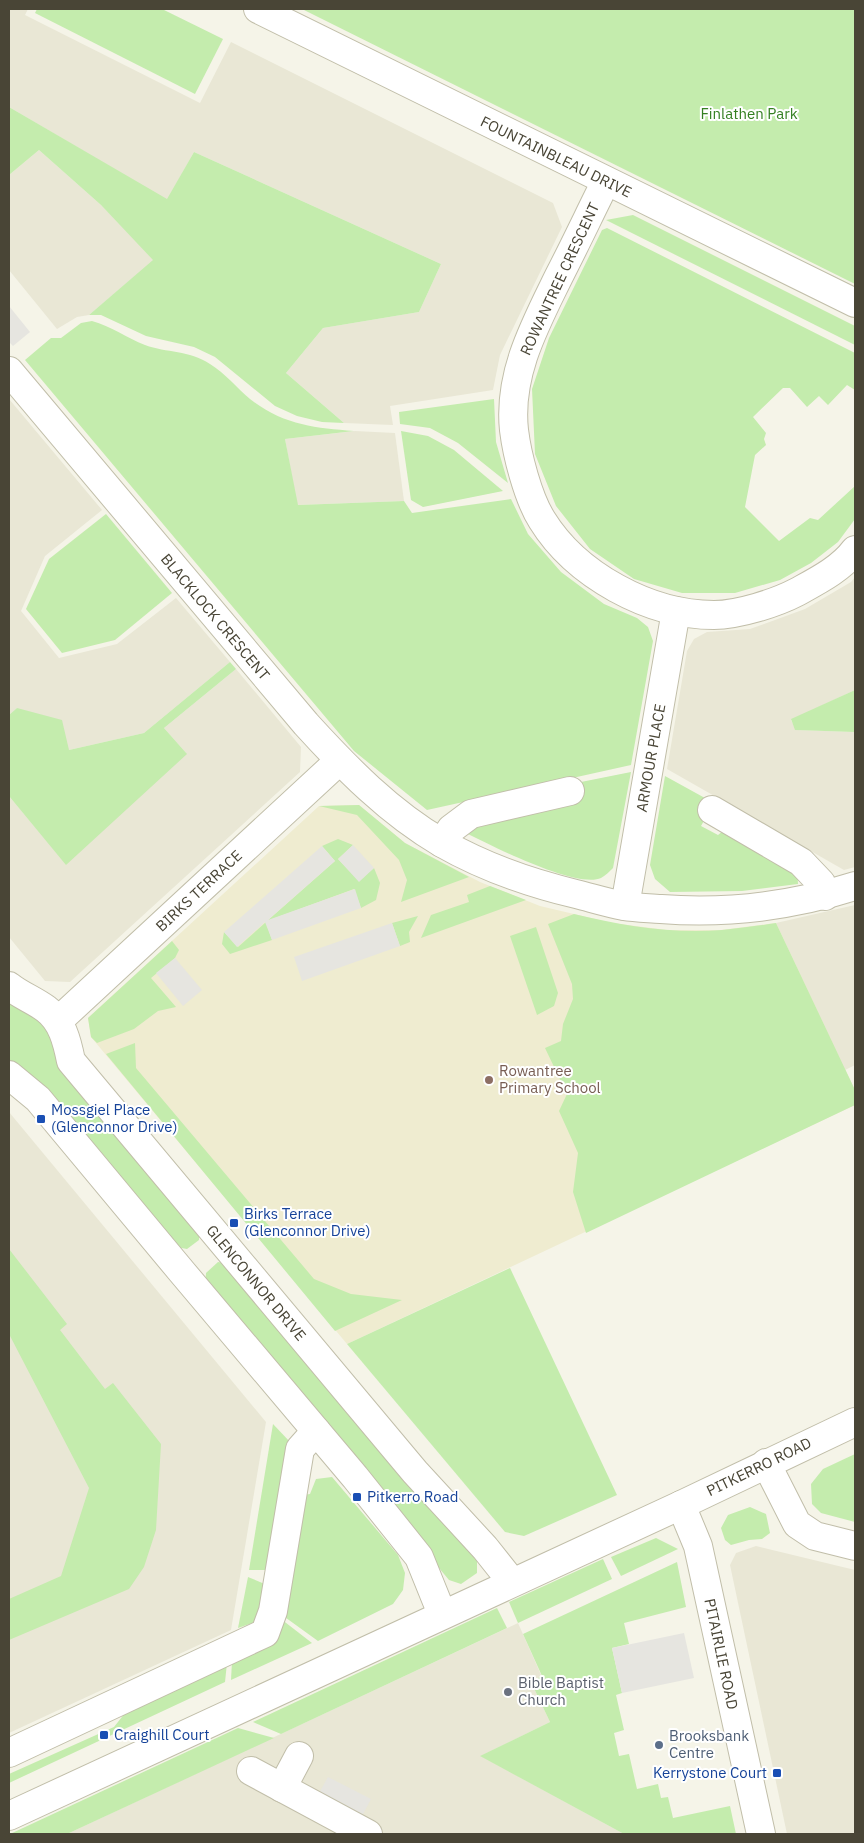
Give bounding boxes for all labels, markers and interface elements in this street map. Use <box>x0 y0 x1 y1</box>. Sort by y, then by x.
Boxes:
park label: Finlathen Park <box>700 104 798 123</box>
street label: FOUNTAINBLEAU DRIVE <box>477 112 635 201</box>
street label: ROWANTREE CRESCENT <box>516 199 603 358</box>
street label: BLACKLOCK CRESCENT <box>157 549 274 684</box>
street label: ARMOUR PLACE <box>632 702 669 814</box>
street label: BIRKS TERRACE <box>152 846 246 935</box>
place label: Rowantree Primary School <box>499 1061 601 1097</box>
marker: Rowantree Primary School <box>483 1074 495 1086</box>
place label: Mossgiel Place (Glenconnor Drive) <box>51 1100 177 1136</box>
marker: Mossgiel Place (Glenconnor Drive) <box>35 1113 47 1125</box>
place label: Birks Terrace (Glenconnor Drive) <box>244 1204 370 1240</box>
marker: Birks Terrace (Glenconnor Drive) <box>228 1217 240 1229</box>
street label: GLENCONNOR DRIVE <box>202 1221 310 1345</box>
street label: PITKERRO ROAD <box>703 1433 814 1500</box>
place label: Pitkerro Road <box>367 1487 458 1506</box>
marker: Pitkerro Road <box>351 1491 363 1503</box>
street label: PITAIRLIE ROAD <box>700 1597 743 1711</box>
place label: Bible Baptist Church <box>518 1673 604 1709</box>
marker: Bible Baptist Church <box>502 1686 514 1698</box>
place label: Craighill Court <box>114 1725 209 1744</box>
place label: Brooksbank Centre <box>669 1726 749 1762</box>
marker: Craighill Court <box>98 1729 110 1741</box>
marker: Brooksbank Centre <box>653 1739 665 1751</box>
place label: Kerrystone Court <box>653 1763 767 1782</box>
marker: Kerrystone Court <box>771 1767 783 1779</box>

